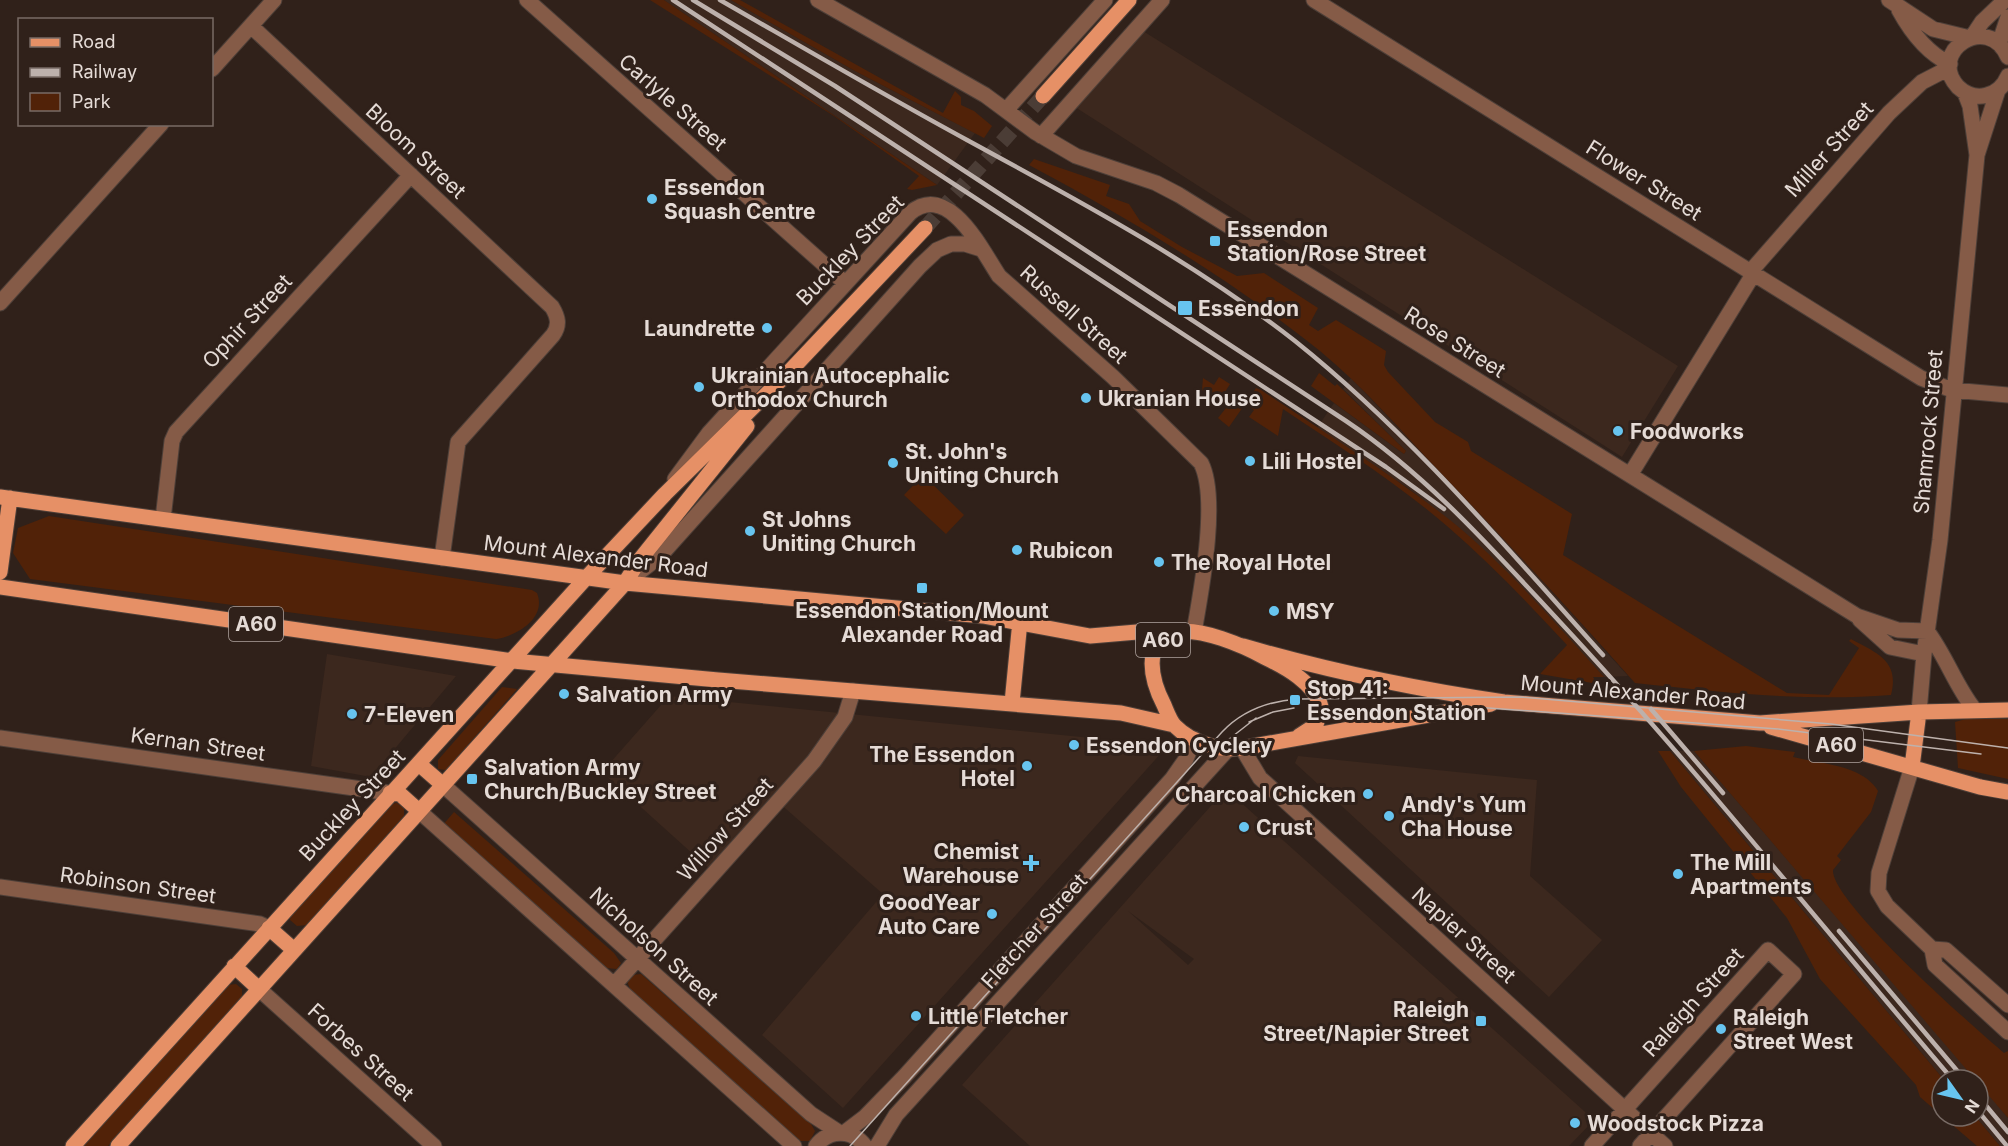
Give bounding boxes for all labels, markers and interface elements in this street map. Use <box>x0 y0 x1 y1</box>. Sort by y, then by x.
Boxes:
legend <box>18 18 213 126</box>
text: Road <box>72 31 115 52</box>
street label: Carlyle Street <box>614 48 732 156</box>
text: Railway <box>72 61 137 82</box>
text: Park <box>72 91 111 112</box>
street label: Miller Street <box>1780 96 1878 202</box>
street label: Bloom Street <box>361 98 471 204</box>
street label: Flower Street <box>1581 134 1707 226</box>
place label: Essendon Squash Centre <box>664 175 815 224</box>
street label: Buckley Street <box>791 190 909 310</box>
marker: Essendon Squash Centre <box>645 192 659 206</box>
place label: Essendon Station/Rose Street <box>1227 217 1426 266</box>
marker: Essendon Station/Rose Street <box>1208 234 1222 248</box>
street label: Russell Street <box>1015 259 1133 369</box>
street label: Ophir Street <box>197 269 297 373</box>
place label: Essendon <box>1198 296 1299 321</box>
marker: Essendon <box>1176 299 1194 317</box>
street label: Rose Street <box>1400 301 1510 383</box>
place label: Laundrette <box>644 316 755 341</box>
marker: Laundrette <box>760 321 774 335</box>
street label: Shamrock Street <box>1908 349 1948 515</box>
place label: Ukrainian Autocephalic Orthodox Church <box>711 363 950 412</box>
marker: Ukrainian Autocephalic Orthodox Church <box>692 380 706 394</box>
place label: Ukranian House <box>1098 386 1261 411</box>
marker: Ukranian House <box>1079 391 1093 405</box>
place label: Foodworks <box>1630 419 1744 444</box>
marker: Foodworks <box>1611 424 1625 438</box>
place label: St. John's Uniting Church <box>905 439 1059 488</box>
place label: Lili Hostel <box>1262 449 1362 474</box>
marker: Lili Hostel <box>1243 454 1257 468</box>
marker: St. John's Uniting Church <box>886 456 900 470</box>
place label: St Johns Uniting Church <box>762 507 916 556</box>
marker: St Johns Uniting Church <box>743 524 757 538</box>
street label: Mount Alexander Road <box>482 530 710 582</box>
place label: Rubicon <box>1029 538 1113 563</box>
marker: Rubicon <box>1010 543 1024 557</box>
place label: The Royal Hotel <box>1171 550 1331 575</box>
marker: The Royal Hotel <box>1152 555 1166 569</box>
marker: Essendon Station/Mount Alexander Road <box>915 581 929 595</box>
place label: Essendon Station/Mount Alexander Road <box>795 598 1049 647</box>
place label: MSY <box>1286 599 1335 624</box>
marker: MSY <box>1267 604 1281 618</box>
road number: A60 <box>229 607 283 641</box>
road number: A60 <box>1136 623 1190 657</box>
street label: Mount Alexander Road <box>1519 670 1747 714</box>
place label: Stop 41: Essendon Station <box>1307 676 1486 725</box>
place label: Salvation Army <box>576 682 733 707</box>
marker: Salvation Army <box>557 687 571 701</box>
marker: Stop 41: Essendon Station <box>1288 693 1302 707</box>
place label: 7-Eleven <box>364 702 454 727</box>
marker: 7-Eleven <box>345 707 359 721</box>
street label: Kernan Street <box>129 722 267 766</box>
road number: A60 <box>1809 728 1863 762</box>
place label: Essendon Cyclery <box>1086 733 1272 758</box>
marker: Essendon Cyclery <box>1067 738 1081 752</box>
place label: The Essendon Hotel <box>869 742 1015 791</box>
street label: Buckley Street <box>294 744 410 866</box>
place label: Salvation Army Church/Buckley Street <box>484 755 717 804</box>
marker: The Essendon Hotel <box>1020 759 1034 773</box>
marker: Salvation Army Church/Buckley Street <box>465 772 479 786</box>
street label: Willow Street <box>672 772 778 886</box>
place label: Charcoal Chicken <box>1175 782 1356 807</box>
marker: Charcoal Chicken <box>1361 787 1375 801</box>
place label: Andy's Yum Cha House <box>1401 792 1526 841</box>
marker: Andy's Yum Cha House <box>1382 809 1396 823</box>
place label: Crust <box>1256 815 1313 840</box>
marker: Crust <box>1237 820 1251 834</box>
place label: Chemist Warehouse <box>902 839 1019 888</box>
place label: The Mill Apartments <box>1690 850 1812 899</box>
marker: Chemist Warehouse <box>1024 856 1038 870</box>
street label: Robinson Street <box>58 862 218 908</box>
marker: The Mill Apartments <box>1671 867 1685 881</box>
street label: Fletcher Street <box>976 868 1092 994</box>
street label: Nicholson Street <box>585 882 723 1010</box>
street label: Napier Street <box>1407 882 1521 988</box>
place label: GoodYear Auto Care <box>878 890 980 939</box>
marker: GoodYear Auto Care <box>985 907 999 921</box>
street label: Raleigh Street <box>1638 942 1749 1062</box>
place label: Raleigh Street/Napier Street <box>1263 997 1469 1046</box>
street label: Forbes Street <box>303 998 419 1106</box>
place label: Little Fletcher <box>928 1004 1068 1029</box>
place label: Raleigh Street West <box>1733 1005 1853 1054</box>
marker: Little Fletcher <box>909 1009 923 1023</box>
marker: Raleigh Street/Napier Street <box>1474 1014 1488 1028</box>
marker: Raleigh Street West <box>1714 1022 1728 1036</box>
north arrow <box>1930 1068 1990 1128</box>
text: N <box>1961 1096 1984 1117</box>
place label: Woodstock Pizza <box>1587 1111 1764 1136</box>
marker: Woodstock Pizza <box>1568 1116 1582 1130</box>

